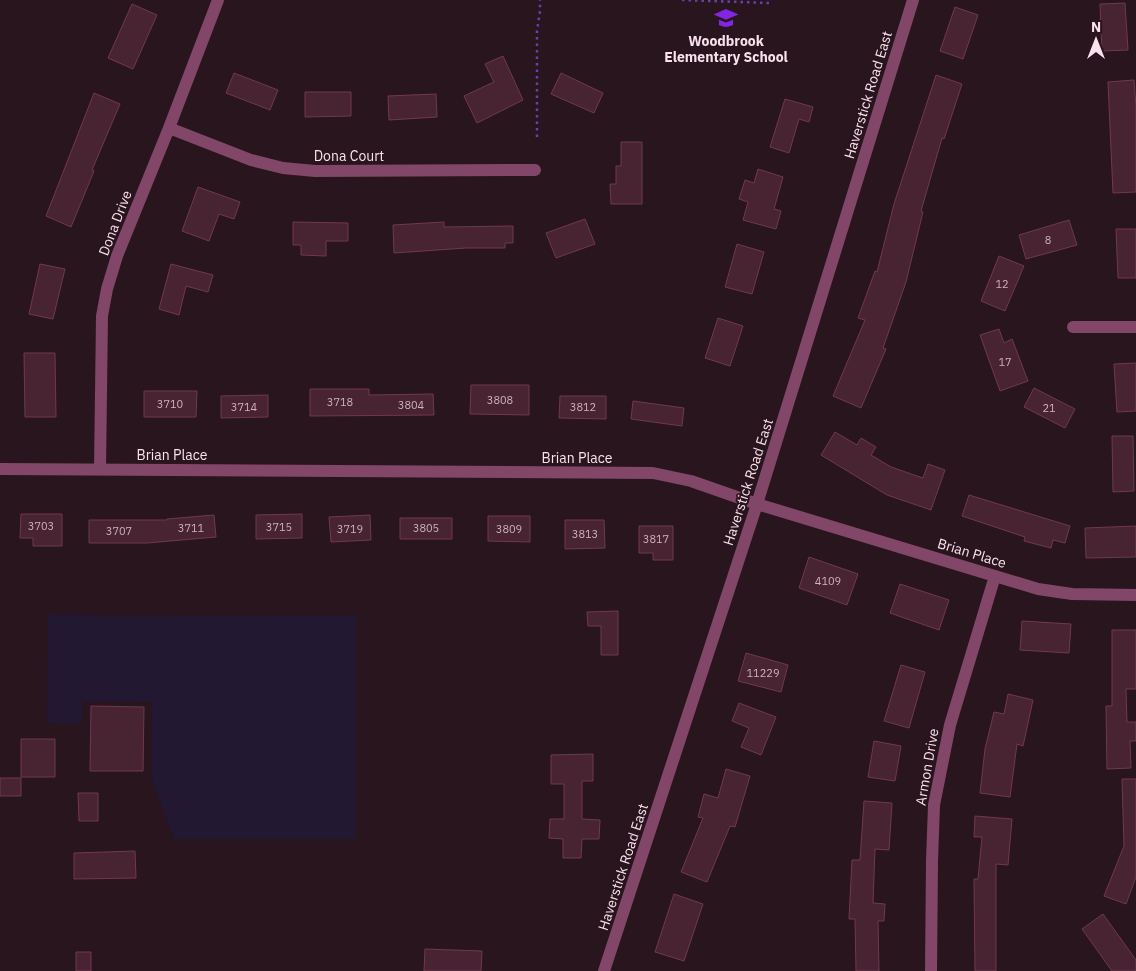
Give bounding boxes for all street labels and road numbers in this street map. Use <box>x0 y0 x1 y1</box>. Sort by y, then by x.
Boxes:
street label: Haverstick Road East <box>840 29 896 161</box>
street label: Dona Court <box>314 147 384 165</box>
street label: Dona Drive <box>94 188 136 258</box>
street label: Haverstick Road East <box>719 416 777 548</box>
street label: Brian Place <box>137 446 208 464</box>
street label: Brian Place <box>542 449 613 467</box>
street label: Brian Place <box>935 534 1009 572</box>
street label: Armon Drive <box>911 727 943 807</box>
street label: Haverstick Road East <box>594 801 652 933</box>

